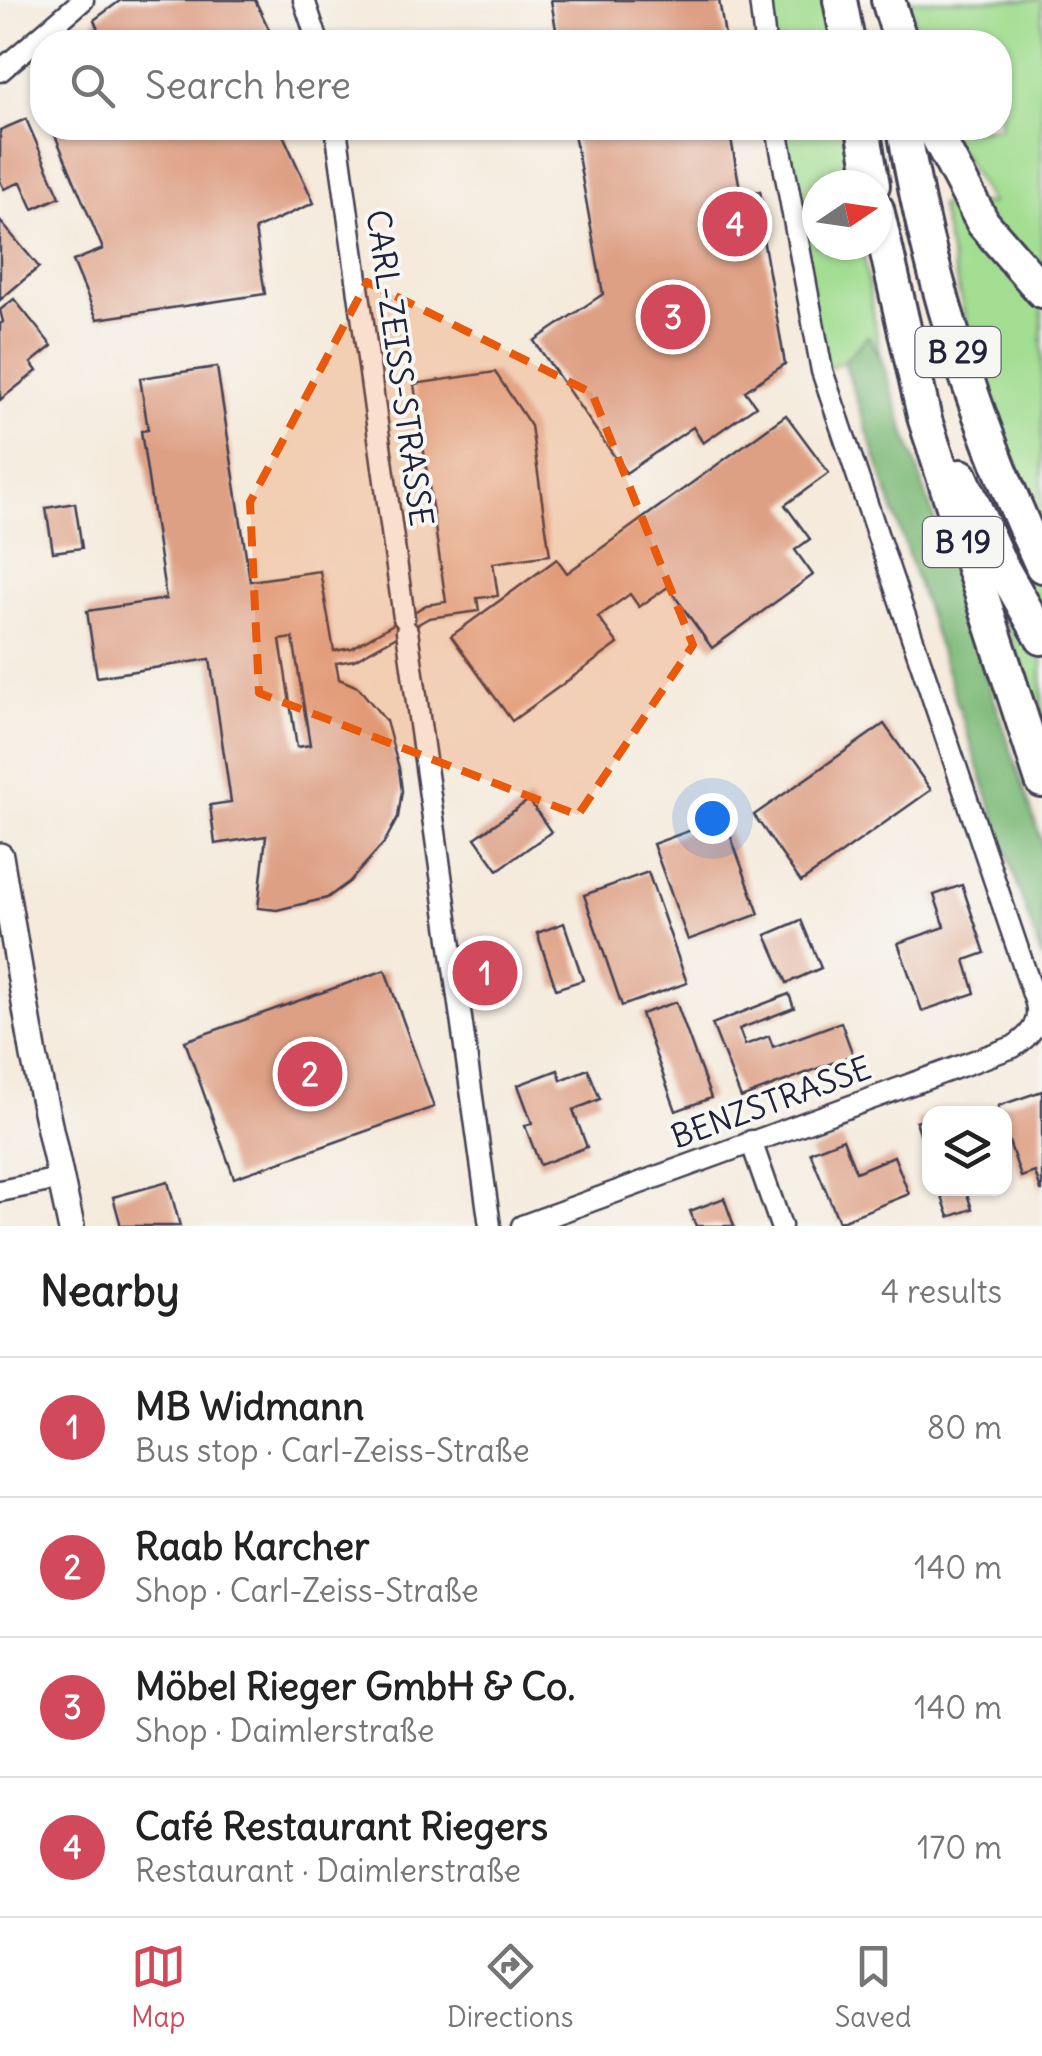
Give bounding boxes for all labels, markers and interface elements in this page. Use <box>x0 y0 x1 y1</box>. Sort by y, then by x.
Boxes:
search box <box>30 30 1012 140</box>
icon: search <box>65 58 120 113</box>
text: Search here <box>145 62 351 109</box>
north arrow <box>802 170 892 260</box>
pin: 4 <box>702 186 768 262</box>
street label: CARL-ZEISS-STRASSE <box>357 207 443 529</box>
pin: 3 <box>640 280 706 354</box>
road number: B 29 <box>916 327 1000 377</box>
road number: B 19 <box>923 517 1003 567</box>
your location <box>687 793 738 844</box>
pin: 1 <box>452 936 518 1010</box>
pin: 2 <box>278 1036 342 1112</box>
street label: BENZSTRASSE <box>665 1047 877 1157</box>
map controls <box>922 1106 1012 1196</box>
button: layers <box>922 1106 1012 1196</box>
text: Nearby <box>40 1265 179 1317</box>
text: 4 results <box>881 1271 1002 1312</box>
text: MB Widmann <box>135 1383 364 1430</box>
text: 1 <box>66 1407 79 1448</box>
text: 80 m <box>927 1407 1002 1448</box>
text: Bus stop · Carl-Zeiss-Straße <box>135 1430 530 1471</box>
text: Raab Karcher <box>135 1523 370 1570</box>
text: 2 <box>64 1547 81 1588</box>
text: 140 m <box>914 1547 1002 1588</box>
text: Shop · Carl-Zeiss-Straße <box>135 1570 479 1611</box>
text: Möbel Rieger GmbH & Co. <box>135 1663 575 1710</box>
text: 3 <box>63 1687 82 1728</box>
text: 140 m <box>914 1687 1002 1728</box>
text: Shop · Daimlerstraße <box>135 1710 434 1751</box>
text: Café Restaurant Riegers <box>135 1803 548 1850</box>
text: 4 <box>63 1827 82 1868</box>
text: 170 m <box>917 1827 1002 1868</box>
text: Restaurant · Daimlerstraße <box>135 1850 521 1891</box>
tab: Map <box>131 1939 186 2035</box>
tab: Directions <box>447 1939 573 2035</box>
tab: Saved <box>835 1939 911 2035</box>

